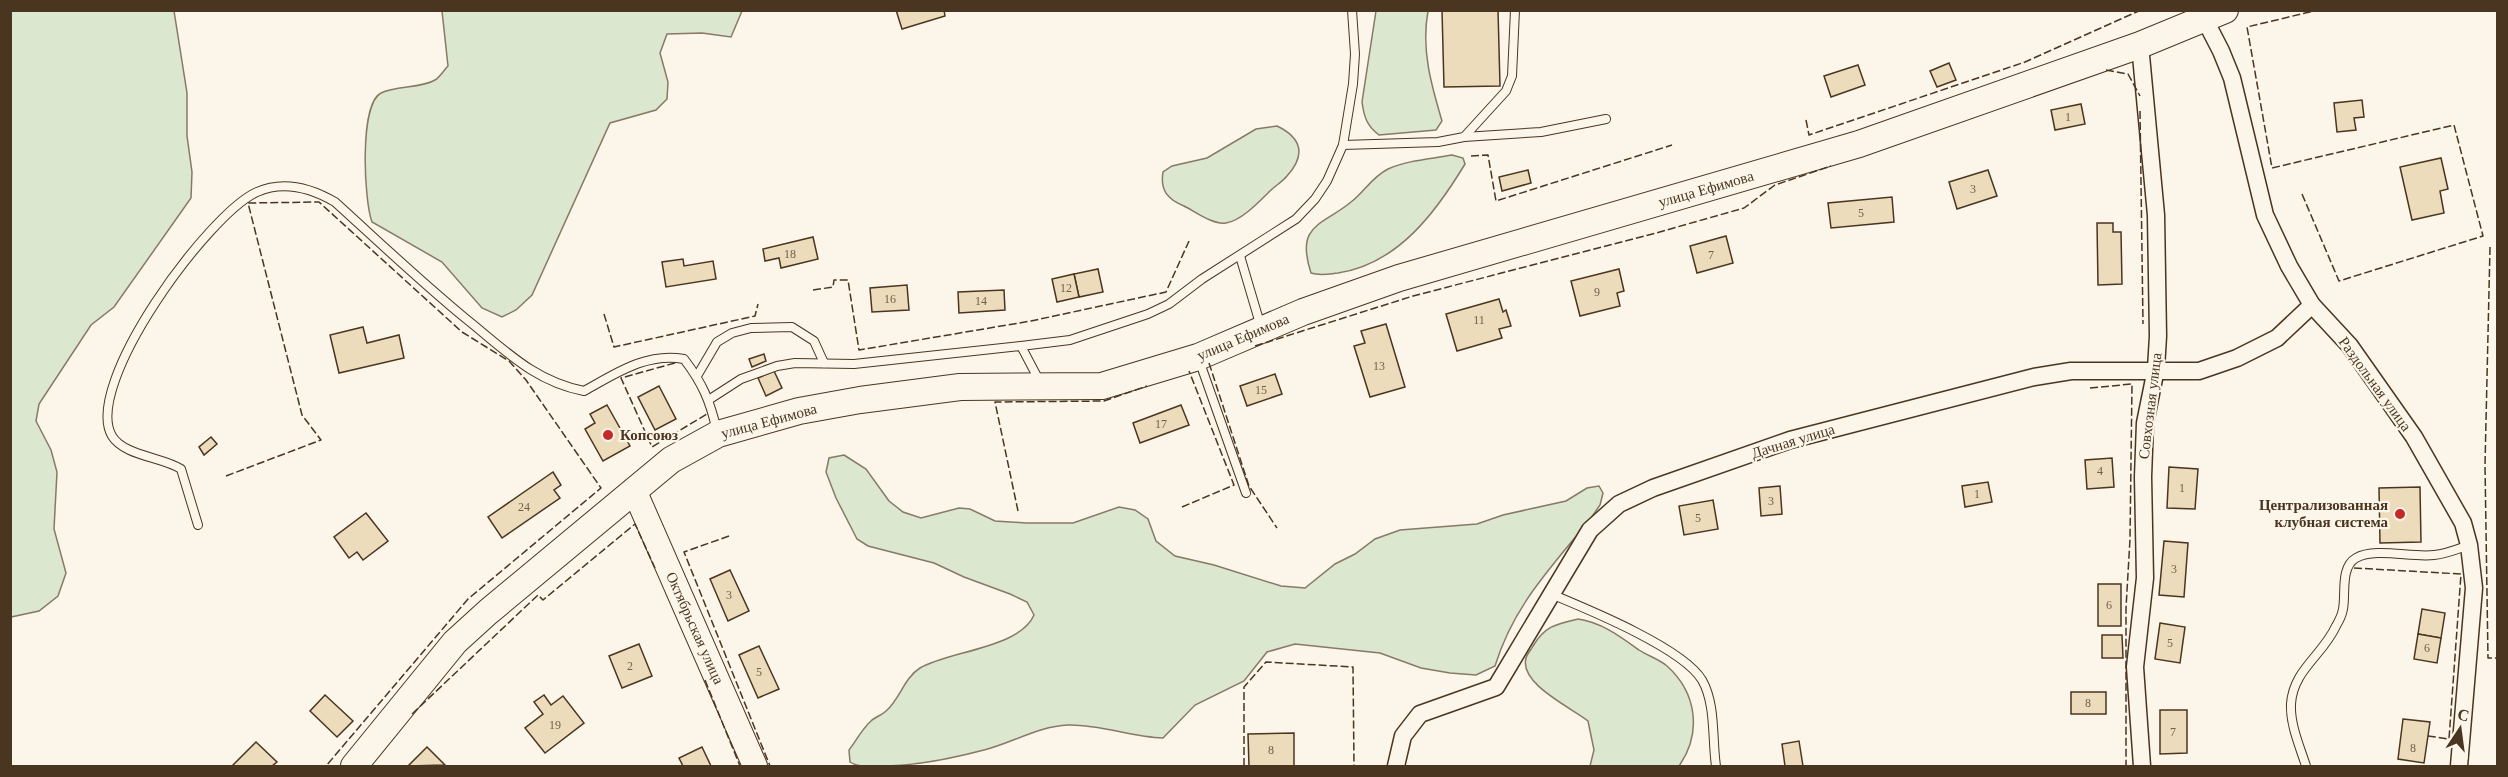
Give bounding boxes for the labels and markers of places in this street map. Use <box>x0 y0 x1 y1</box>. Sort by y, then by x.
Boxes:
place label: Копсоюз <box>620 427 678 443</box>
marker: Копсоюз <box>601 428 615 442</box>
place label: Централизованная клубная система <box>2259 497 2388 530</box>
marker: Централизованная клубная система <box>2393 507 2407 521</box>

